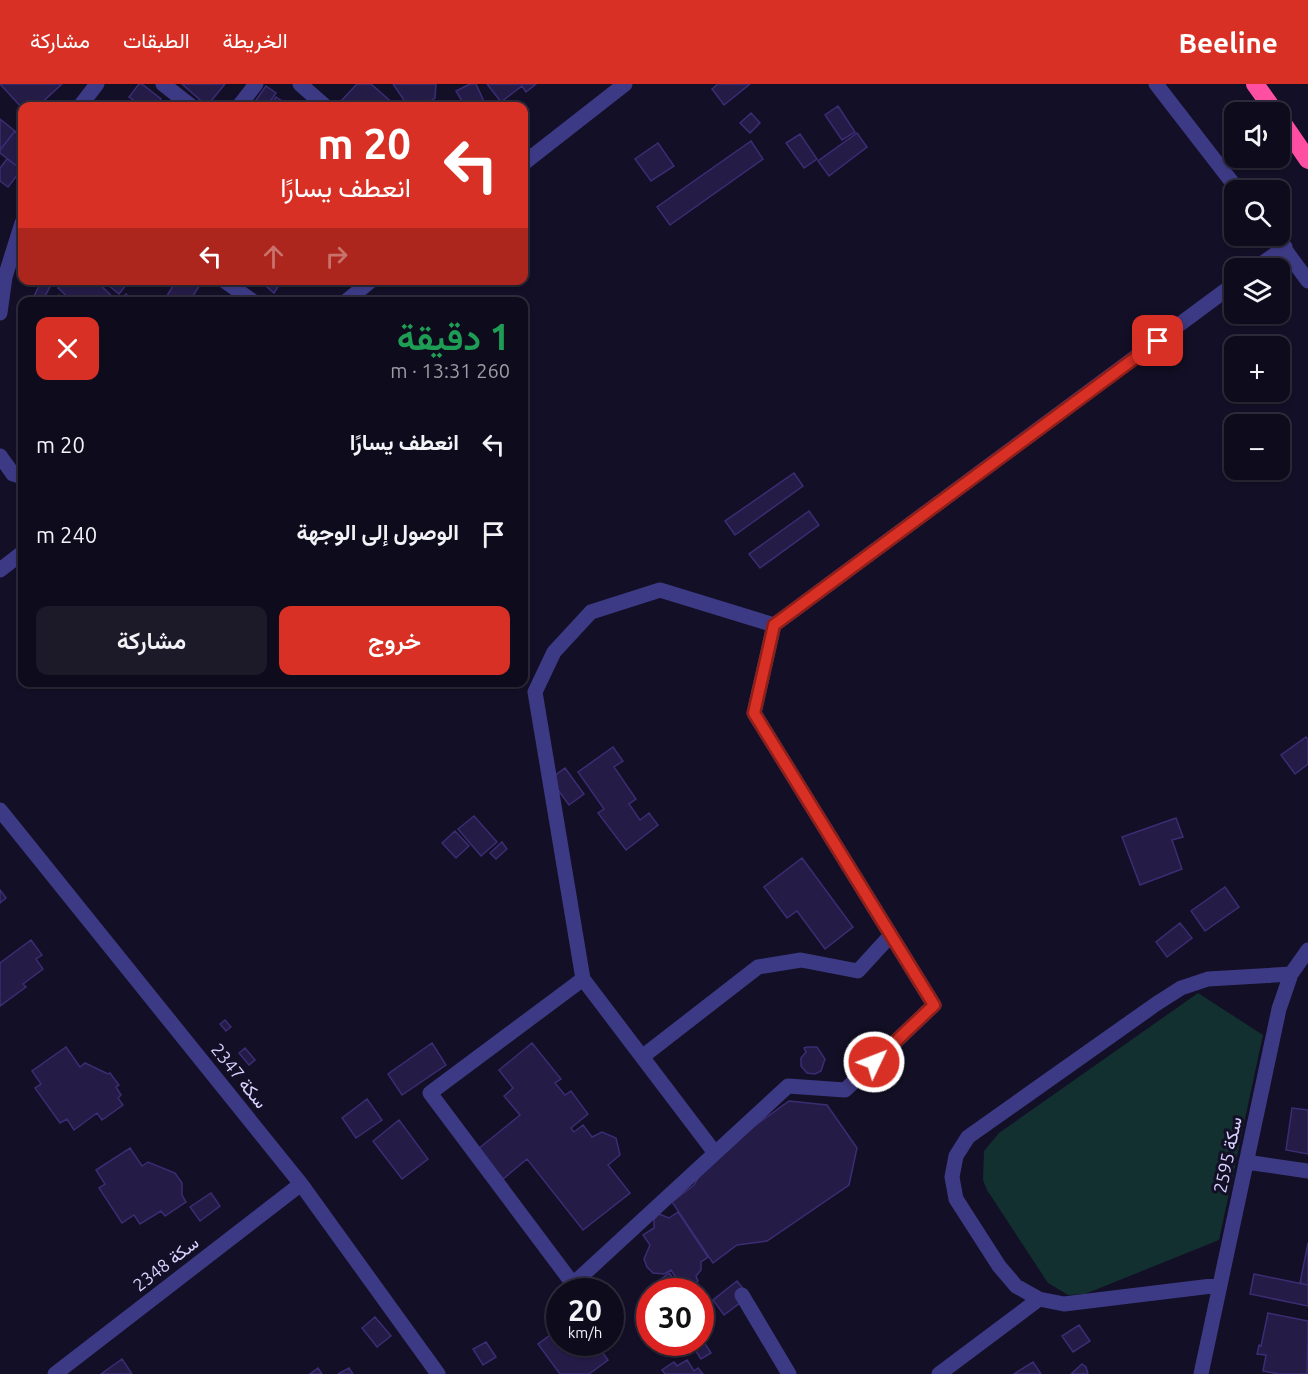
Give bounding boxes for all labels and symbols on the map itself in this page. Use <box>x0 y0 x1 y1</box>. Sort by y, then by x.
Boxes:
pin <box>1132 315 1183 366</box>
position arrow <box>842 1030 906 1094</box>
street label: سكة 2347 <box>208 1039 272 1112</box>
street label: سكة 2595 <box>1209 1115 1245 1195</box>
street label: سكة 2348 <box>129 1231 202 1295</box>
speed limit sign: 30 <box>636 1278 714 1356</box>

